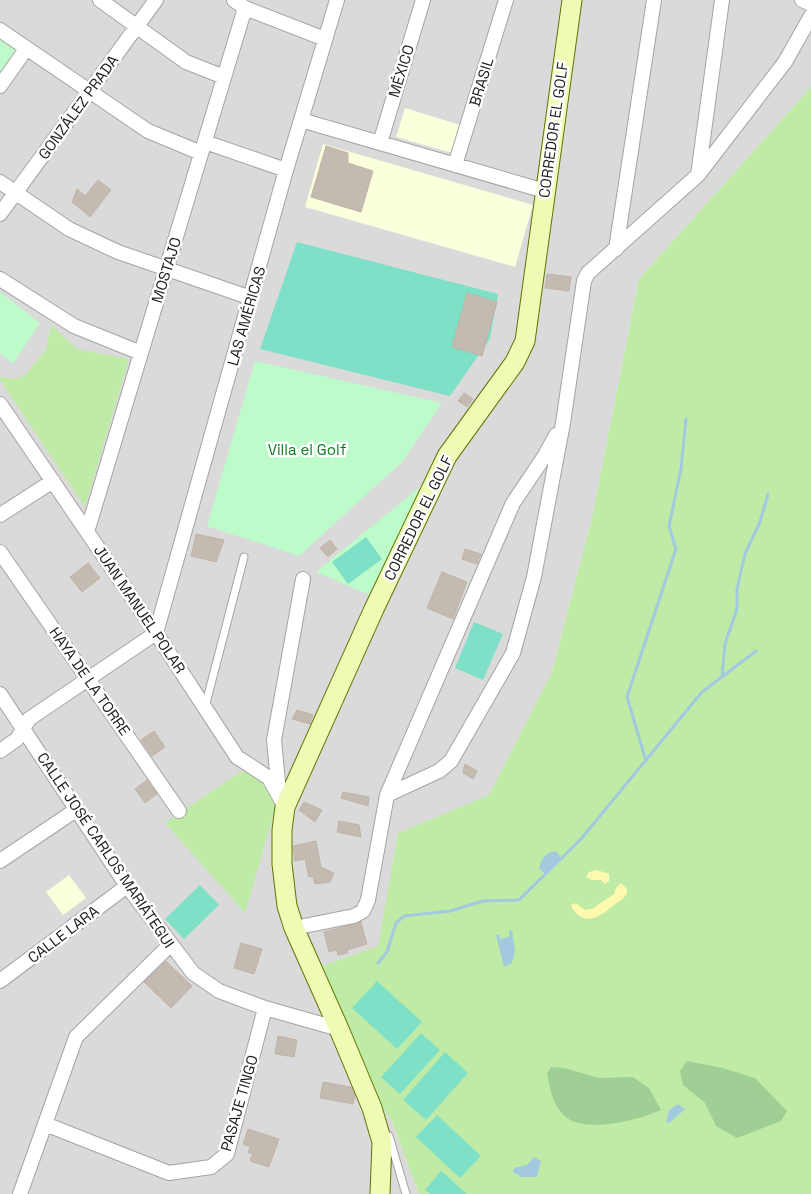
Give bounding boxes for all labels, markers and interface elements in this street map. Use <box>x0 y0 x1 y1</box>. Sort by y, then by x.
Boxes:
street label: MÉXICO <box>384 42 418 100</box>
street label: GONZÁLEZ PRADA <box>34 51 123 163</box>
street label: BRASIL <box>465 55 497 109</box>
street label: CORREDOR EL GOLF <box>534 61 572 199</box>
street label: MOSTAJO <box>147 235 185 305</box>
street label: LAS AMÉRICAS <box>223 264 269 368</box>
park label: Villa el Golf <box>268 440 347 459</box>
street label: CORREDOR EL GOLF <box>380 452 456 584</box>
street label: JUAN MANUEL POLAR <box>90 541 190 677</box>
street label: HAYA DE LA TORRE <box>45 623 135 739</box>
street label: CALLE JOSÉ CARLOS MARIÁTEGUI <box>33 749 179 951</box>
street label: CALLE LARA <box>24 901 103 967</box>
street label: PASAJE TINGO <box>216 1053 262 1153</box>

